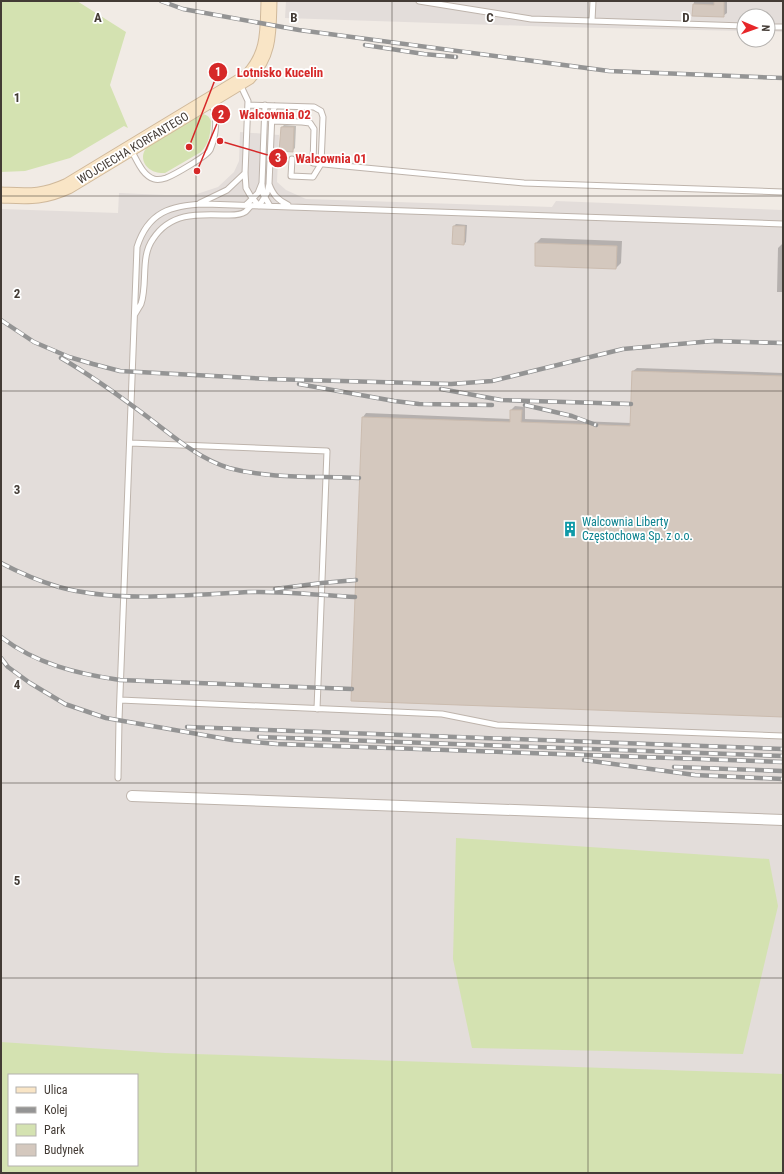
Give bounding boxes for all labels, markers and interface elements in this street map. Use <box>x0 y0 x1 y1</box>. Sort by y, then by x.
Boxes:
north arrow <box>736 8 776 48</box>
text: A <box>94 10 102 25</box>
text: B <box>290 10 298 25</box>
text: C <box>486 10 494 25</box>
text: D <box>682 10 690 25</box>
text: N <box>759 25 772 32</box>
callout: Lotnisko Kucelin <box>208 60 331 85</box>
text: 1 <box>215 65 221 79</box>
text: Lotnisko Kucelin <box>237 65 323 80</box>
text: 1 <box>14 90 20 105</box>
callout: Walcownia 02 <box>211 102 319 127</box>
text: Walcownia 02 <box>239 107 311 122</box>
text: 2 <box>218 108 224 122</box>
street label: WOJCIECHA KORFANTEGO <box>75 109 191 187</box>
callout: Walcownia 01 <box>268 146 375 171</box>
text: 3 <box>275 151 281 165</box>
text: Walcownia 01 <box>295 151 367 166</box>
text: 2 <box>14 286 21 301</box>
text: 3 <box>14 482 20 497</box>
place label: Walcownia Liberty Częstochowa Sp. z o.o. <box>582 515 693 543</box>
building icon: Walcownia Liberty Częstochowa Sp. z o.o. <box>561 520 579 538</box>
text: 4 <box>14 677 21 692</box>
text: 5 <box>14 873 21 888</box>
legend <box>8 1074 138 1166</box>
text: Ulica <box>44 1083 68 1097</box>
text: Kolej <box>44 1103 67 1117</box>
text: Park <box>44 1123 66 1137</box>
text: Budynek <box>44 1143 85 1157</box>

